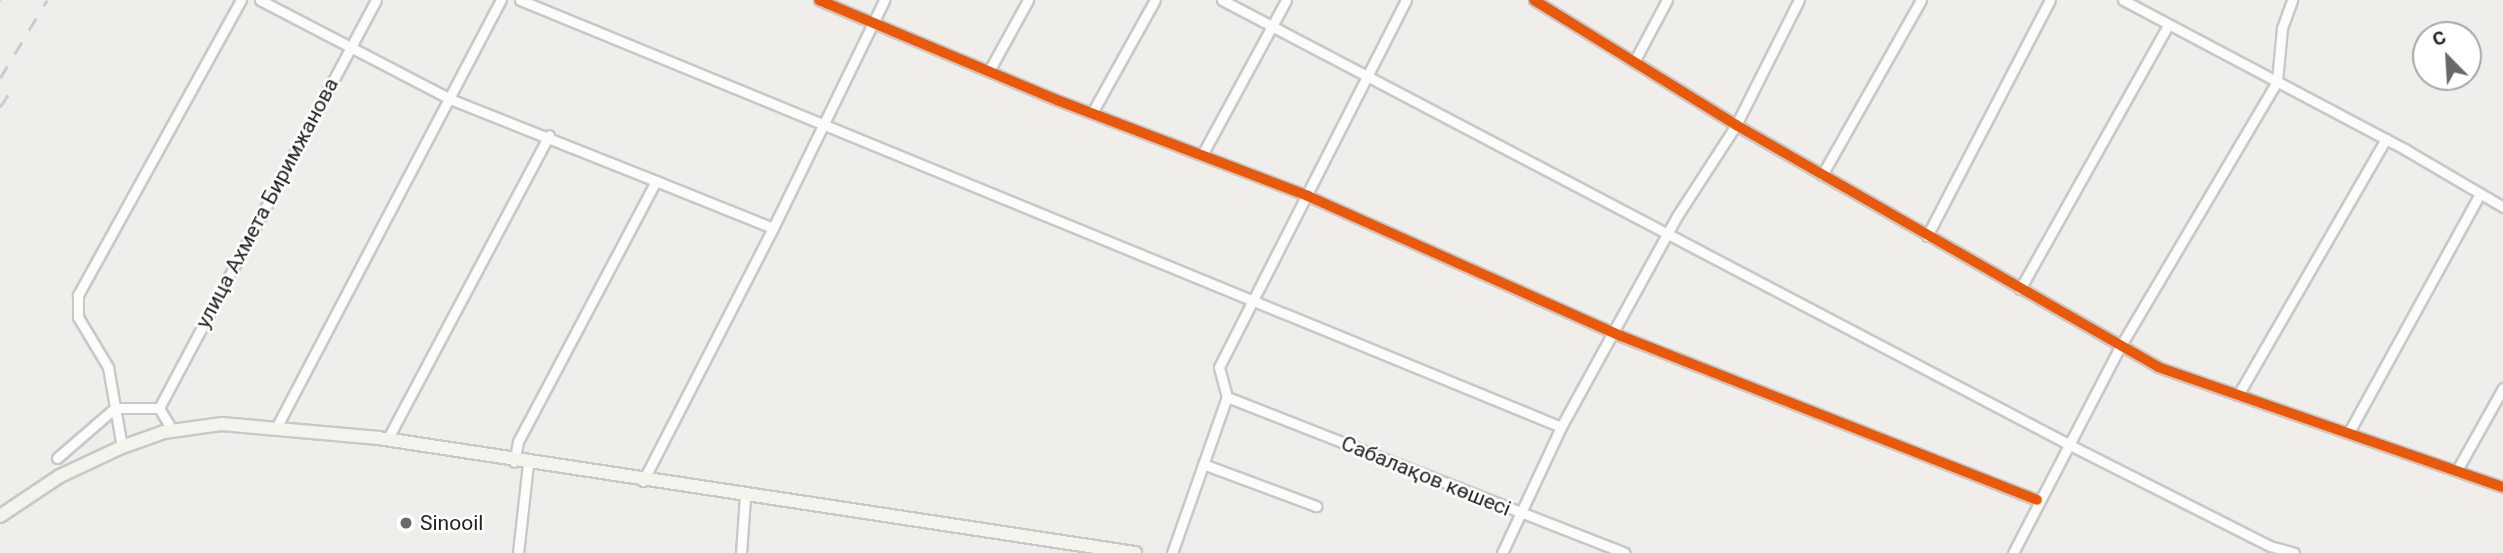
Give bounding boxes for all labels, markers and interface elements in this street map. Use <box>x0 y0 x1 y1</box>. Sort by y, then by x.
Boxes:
north arrow <box>2412 21 2482 91</box>
text: С <box>2429 25 2449 51</box>
street label: улица Ахмета Биримжанова <box>190 73 344 333</box>
street label: Сабалақов көшесі <box>1338 430 1514 522</box>
place label: Sinooil <box>420 510 483 536</box>
marker: Sinooil <box>398 515 414 531</box>

